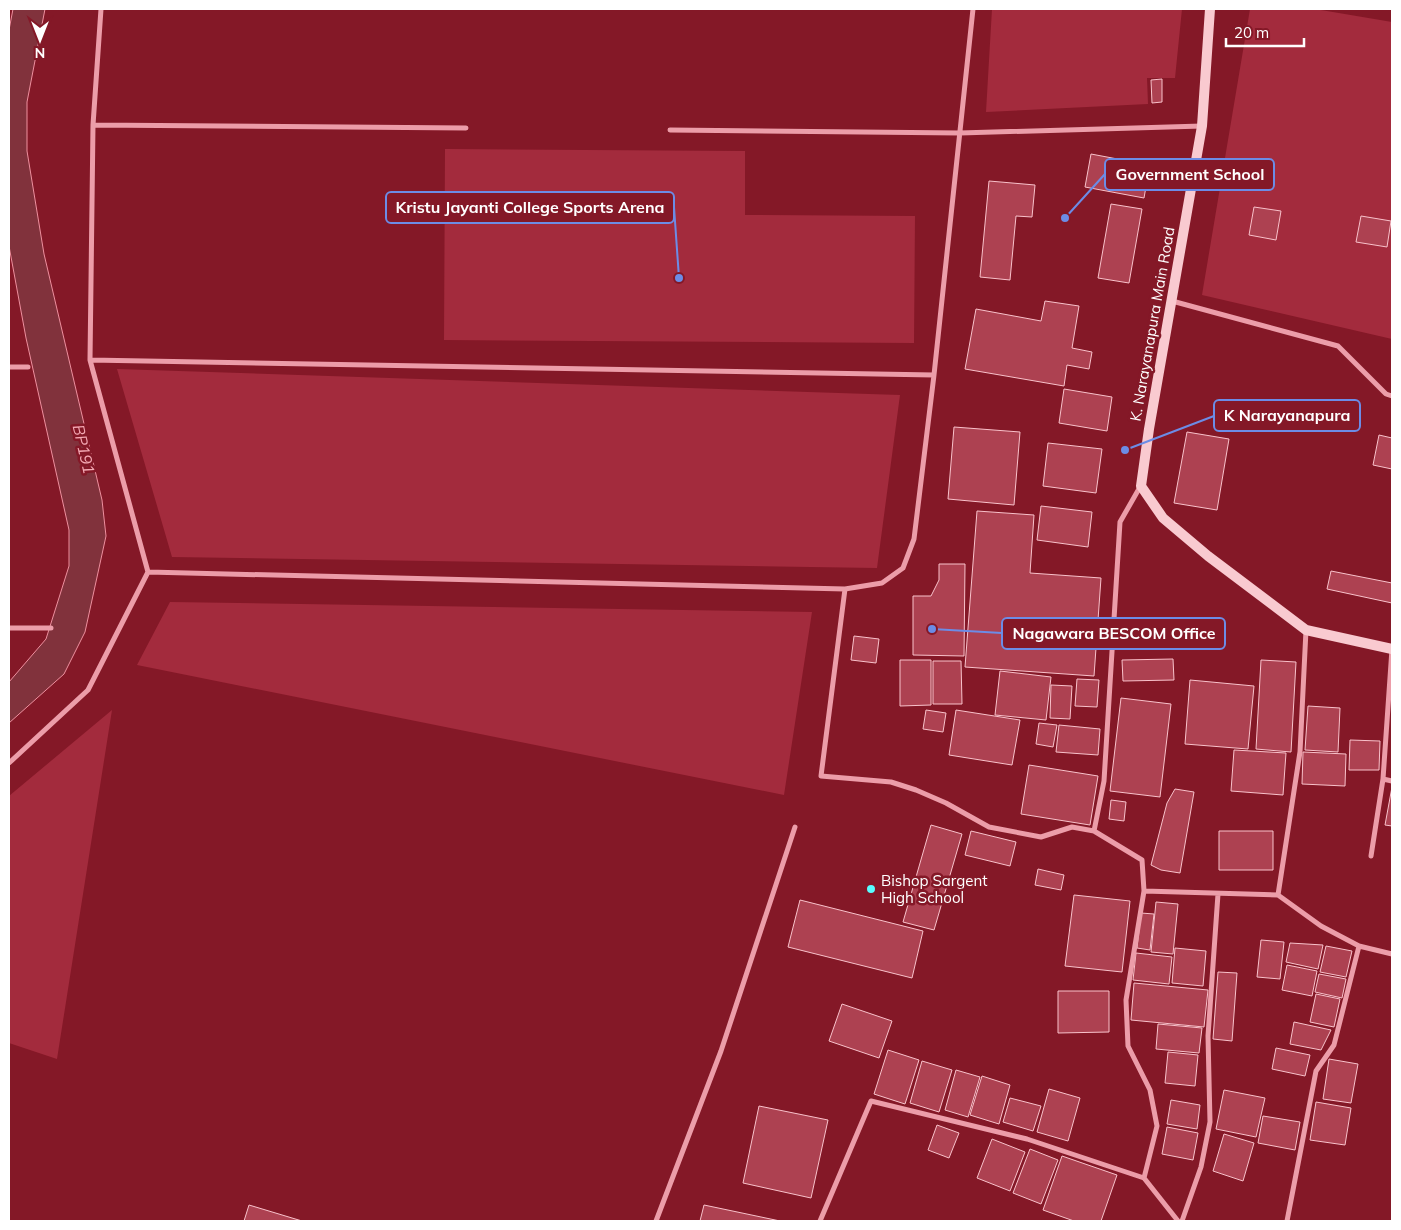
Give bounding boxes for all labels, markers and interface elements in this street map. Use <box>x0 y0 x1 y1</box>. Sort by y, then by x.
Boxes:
north arrow <box>15 15 65 65</box>
scale bar <box>1226 15 1304 47</box>
text: 20 m <box>1234 23 1269 42</box>
text: N <box>35 44 45 62</box>
callout: Government School <box>1105 159 1274 190</box>
text: Government School <box>1116 164 1264 184</box>
callout: Kristu Jayanti College Sports Arena <box>386 192 674 223</box>
text: Kristu Jayanti College Sports Arena <box>396 197 664 217</box>
street label: K. Narayanapura Main Road <box>1126 225 1178 423</box>
callout: K Narayanapura <box>1214 400 1360 431</box>
text: K Narayanapura <box>1224 405 1350 425</box>
water label: BP191 <box>69 422 99 476</box>
callout: Nagawara BESCOM Office <box>1002 618 1225 649</box>
text: Nagawara BESCOM Office <box>1012 623 1216 643</box>
place label: Bishop Sargent High School <box>881 871 987 907</box>
marker: Bishop Sargent High School <box>865 883 877 895</box>

